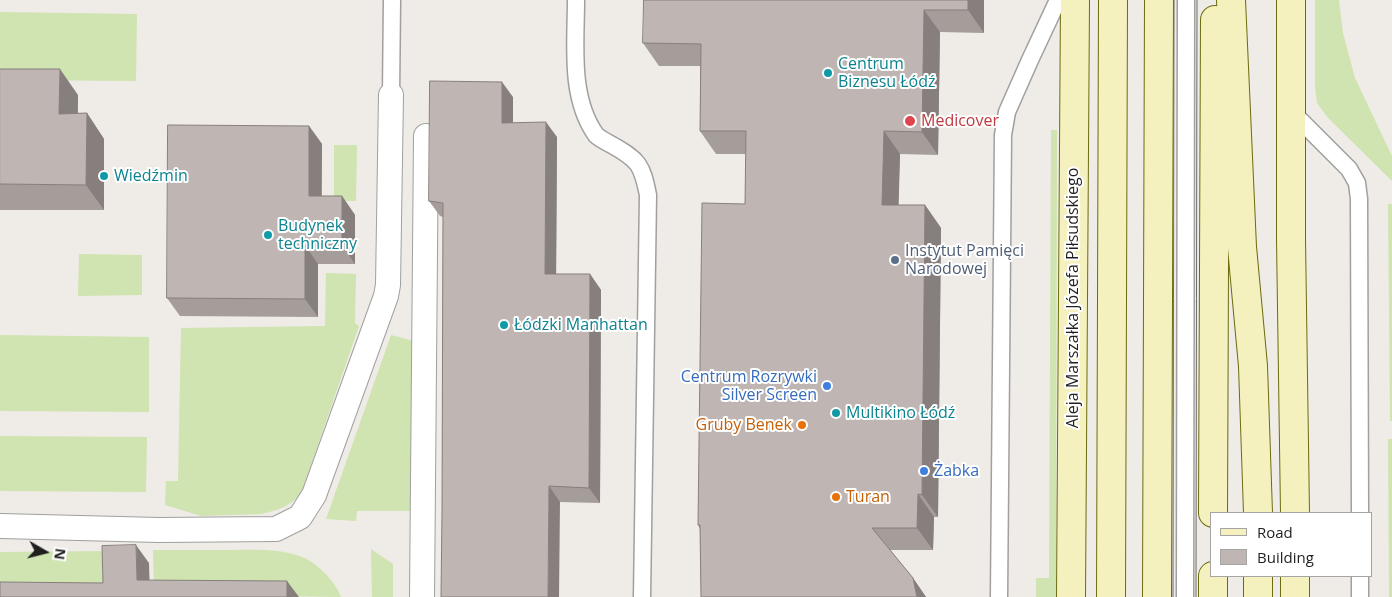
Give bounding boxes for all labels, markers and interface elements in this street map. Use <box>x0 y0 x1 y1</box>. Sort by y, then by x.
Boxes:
place label: Centrum Biznesu Łódź <box>838 54 936 92</box>
marker: Centrum Biznesu Łódź <box>822 67 834 79</box>
place label: Medicover <box>921 111 999 131</box>
marker: Medicover <box>903 114 917 128</box>
place label: Wiedźmin <box>114 166 188 186</box>
street label: Aleja Marszałka Józefa Piłsudskiego <box>1063 168 1083 428</box>
marker: Wiedźmin <box>98 170 110 182</box>
place label: Budynek techniczny <box>278 216 357 254</box>
marker: Budynek techniczny <box>262 229 274 241</box>
place label: Instytut Pamięci Narodowej <box>905 241 1024 279</box>
marker: Instytut Pamięci Narodowej <box>889 254 901 266</box>
place label: Łódzki Manhattan <box>514 315 648 335</box>
marker: Łódzki Manhattan <box>498 319 510 331</box>
place label: Centrum Rozrywki Silver Screen <box>681 367 817 405</box>
marker: Centrum Rozrywki Silver Screen <box>821 380 833 392</box>
place label: Multikino Łódź <box>846 403 955 423</box>
marker: Multikino Łódź <box>830 407 842 419</box>
place label: Gruby Benek <box>696 415 792 435</box>
marker: Gruby Benek <box>796 419 808 431</box>
place label: Żabka <box>934 461 979 481</box>
marker: Żabka <box>918 465 930 477</box>
place label: Turan <box>846 487 890 507</box>
marker: Turan <box>830 491 842 503</box>
legend <box>1210 512 1372 577</box>
text: Road <box>1257 522 1293 542</box>
north arrow <box>20 527 70 577</box>
text: N <box>50 547 71 561</box>
text: Building <box>1257 547 1314 567</box>

